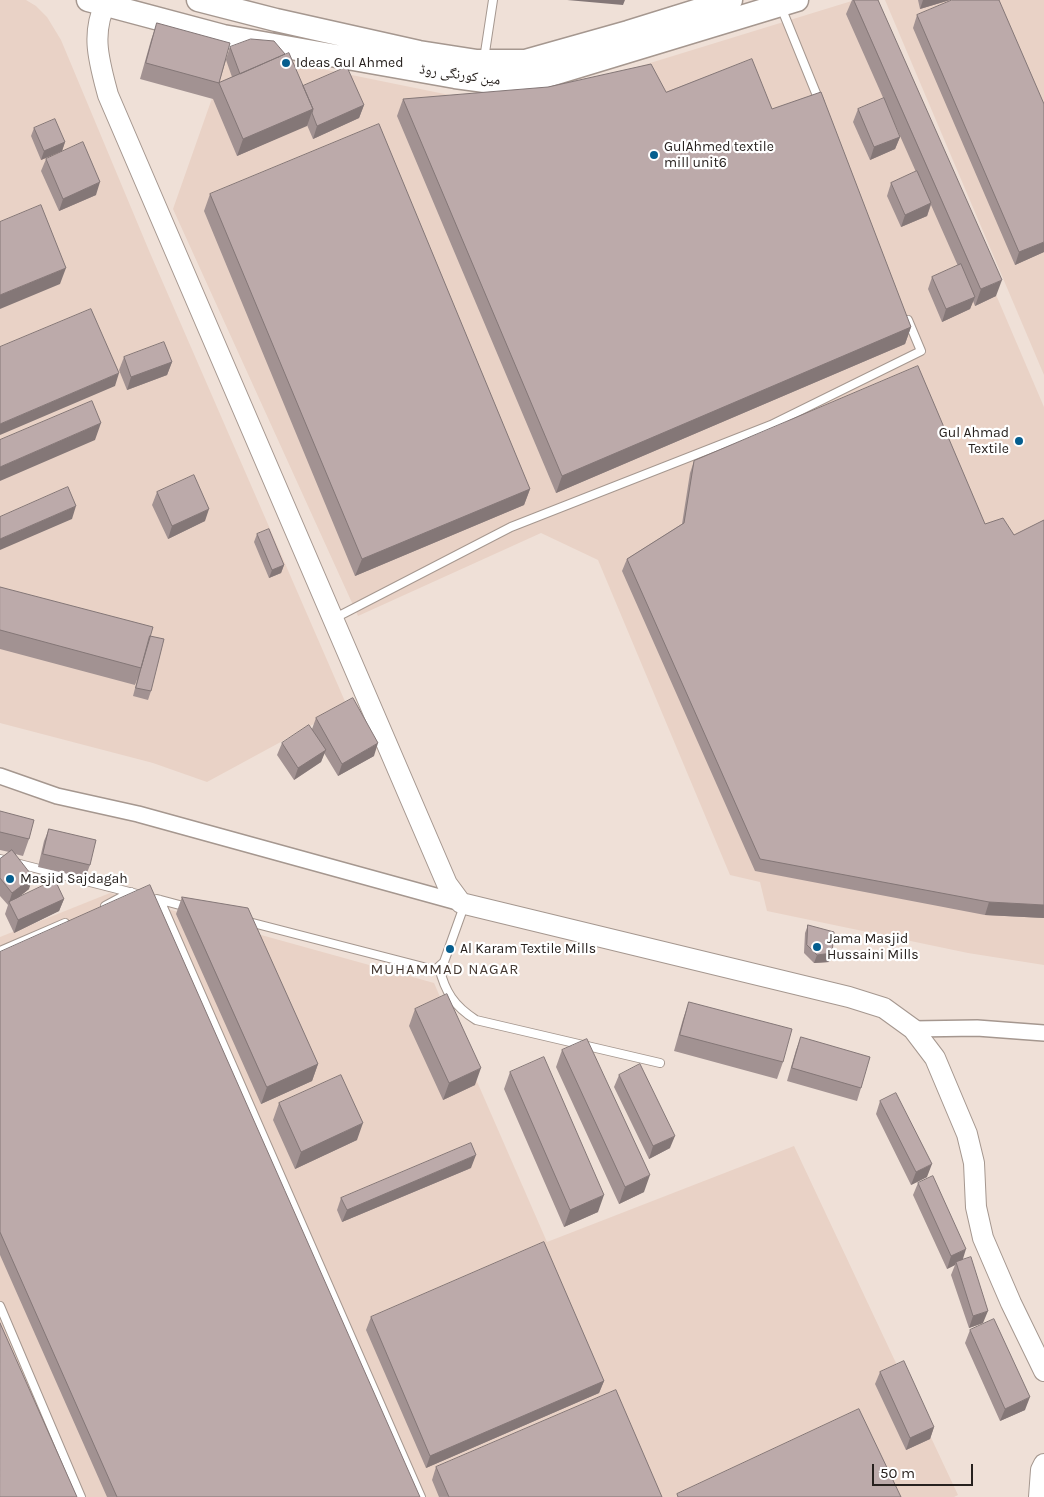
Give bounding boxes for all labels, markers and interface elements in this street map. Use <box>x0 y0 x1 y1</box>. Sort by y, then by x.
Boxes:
place label: Ideas Gul Ahmed <box>296 55 404 71</box>
marker: Ideas Gul Ahmed <box>280 57 292 69</box>
street label: مین کورنگی روڈ <box>418 61 502 89</box>
place label: GulAhmed textile mill unit6 <box>664 139 774 172</box>
marker: GulAhmed textile mill unit6 <box>648 149 660 161</box>
place label: Gul Ahmad Textile <box>939 425 1009 458</box>
marker: Gul Ahmad Textile <box>1013 435 1025 447</box>
place label: Masjid Sajdagah <box>20 871 128 887</box>
marker: Masjid Sajdagah <box>4 873 16 885</box>
place label: Jama Masjid Hussaini Mills <box>827 931 919 964</box>
place label: Al Karam Textile Mills <box>460 941 596 957</box>
marker: Jama Masjid Hussaini Mills <box>811 941 823 953</box>
marker: Al Karam Textile Mills <box>444 943 456 955</box>
district label: MUHAMMAD NAGAR <box>369 961 521 979</box>
scale bar <box>874 1454 975 1486</box>
text: 50 m <box>880 1464 915 1482</box>

